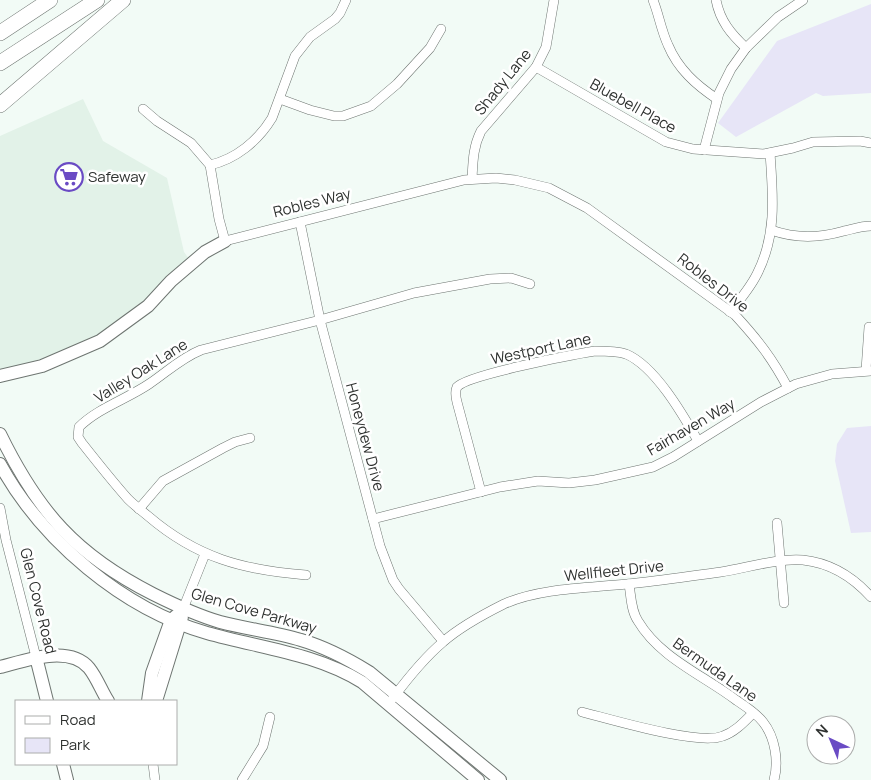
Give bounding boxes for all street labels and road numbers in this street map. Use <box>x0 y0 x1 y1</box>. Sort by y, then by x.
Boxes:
street label: Shady Lane <box>469 44 536 119</box>
street label: Bluebell Place <box>586 73 680 138</box>
street label: Robles Way <box>271 183 353 222</box>
street label: Robles Drive <box>673 248 754 317</box>
street label: Westport Lane <box>489 328 593 369</box>
street label: Valley Oak Lane <box>90 333 192 408</box>
street label: Honeydew Drive <box>341 380 390 493</box>
street label: Fairhaven Way <box>643 393 739 460</box>
street label: Glen Cove Road <box>15 546 62 656</box>
street label: Wellfleet Drive <box>563 555 665 586</box>
street label: Glen Cove Parkway <box>189 583 319 639</box>
street label: Bermuda Lane <box>669 633 762 707</box>

